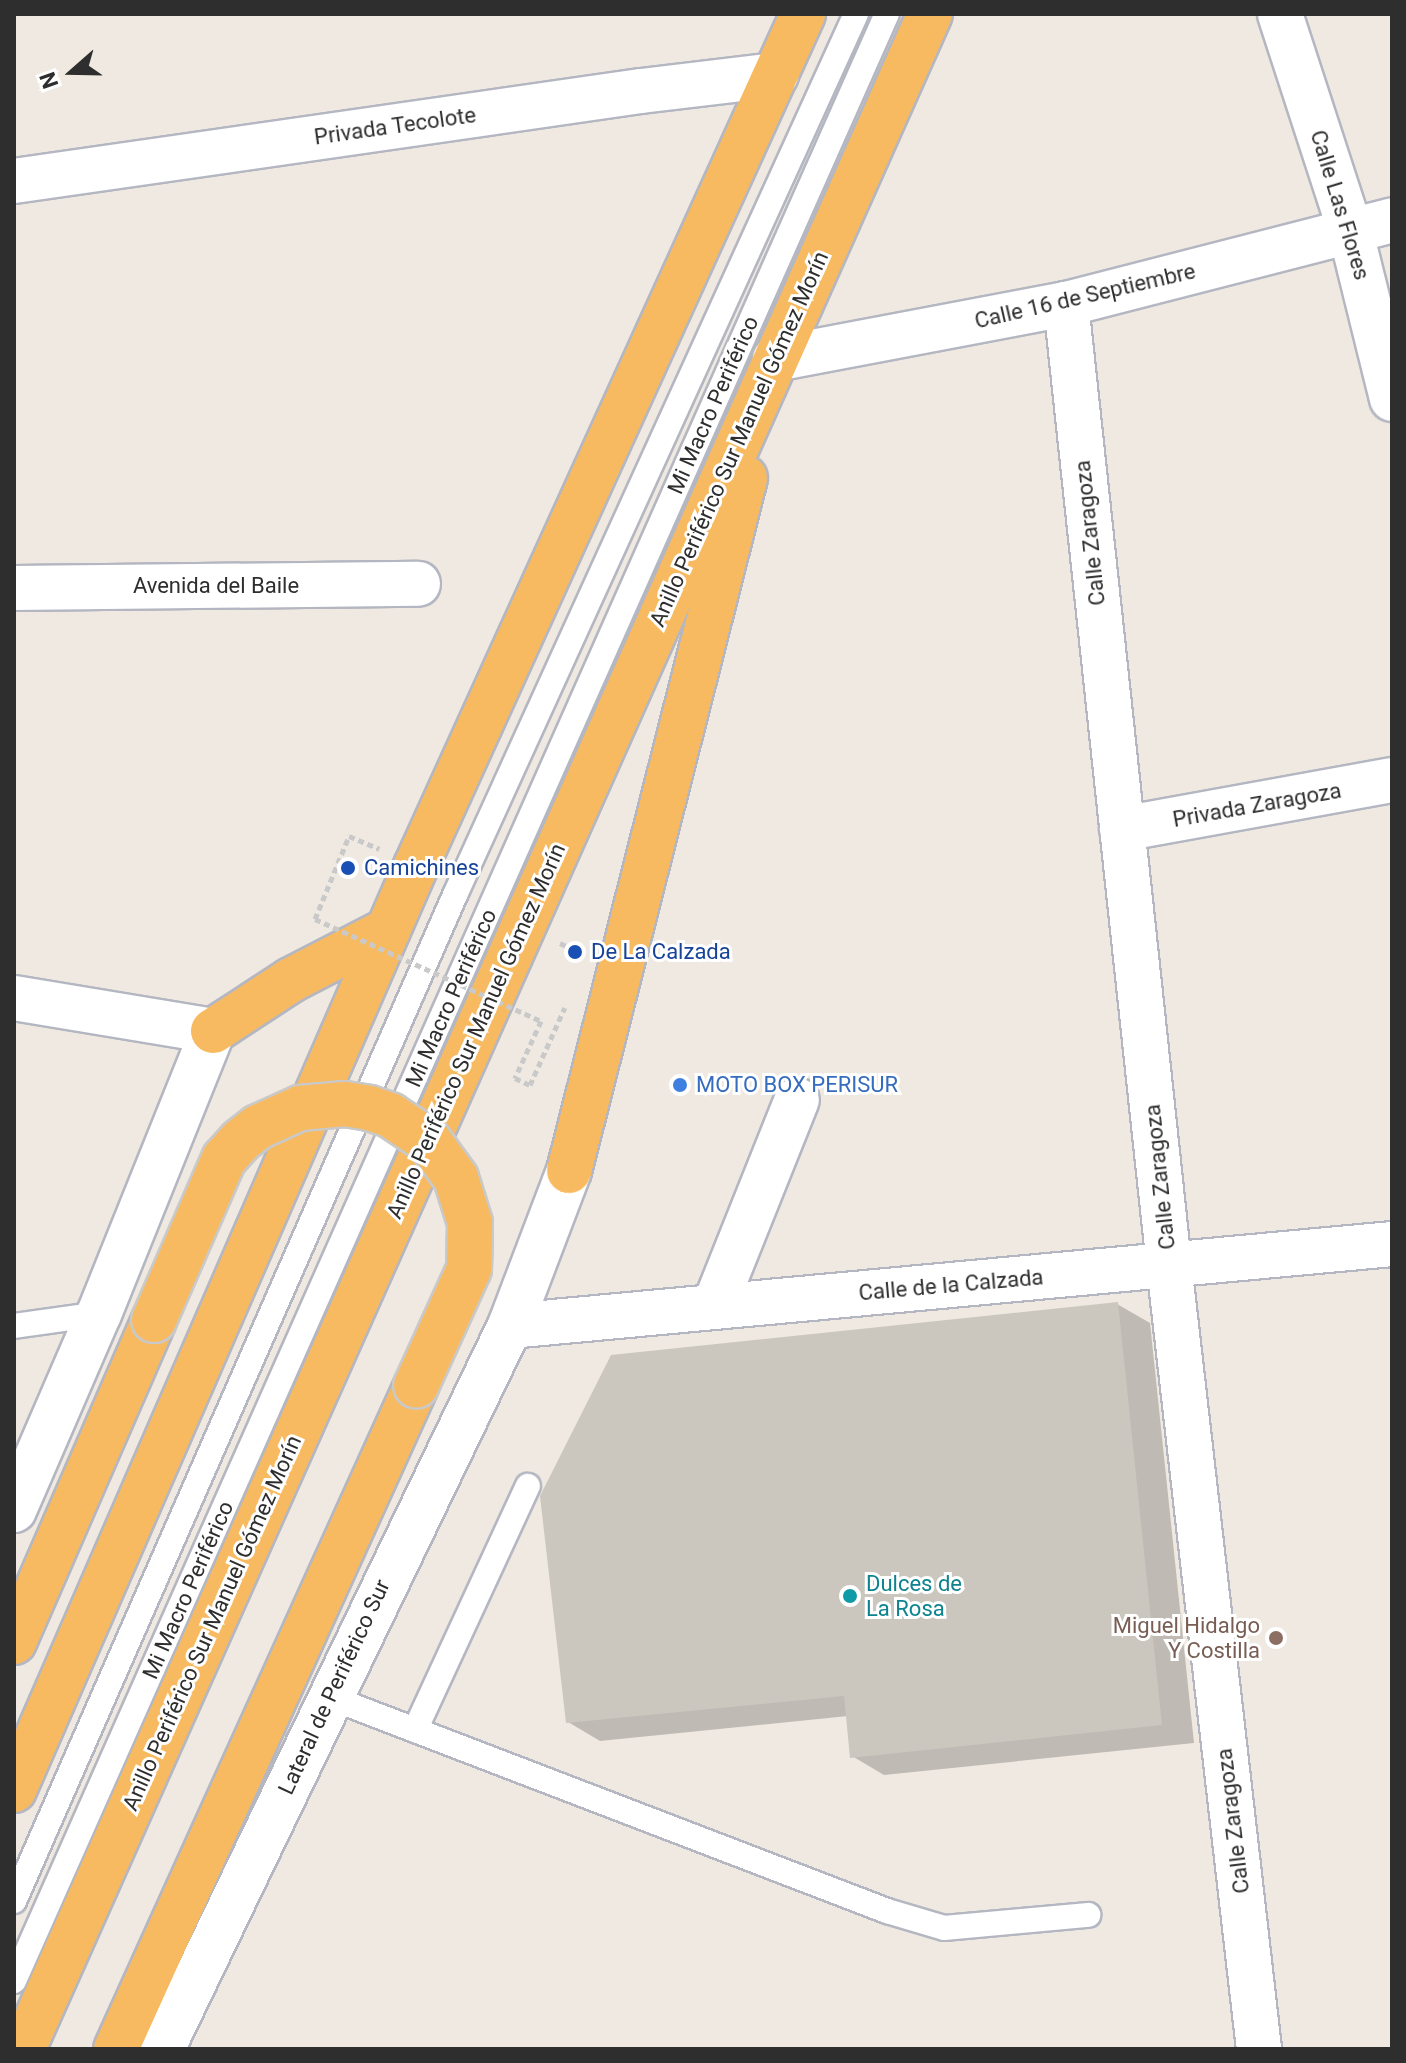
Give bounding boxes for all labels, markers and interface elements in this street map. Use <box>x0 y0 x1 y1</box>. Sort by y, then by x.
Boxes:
north arrow <box>32 32 112 112</box>
text: N <box>35 69 63 92</box>
street label: Privada Tecolote <box>312 102 478 150</box>
street label: Calle Las Flores <box>1305 127 1375 283</box>
street label: Anillo Periférico Sur Manuel Gómez Morín <box>644 247 834 631</box>
street label: Calle 16 de Septiembre <box>972 258 1198 334</box>
street label: Mi Macro Periférico <box>662 312 764 498</box>
street label: Calle Zaragoza <box>1069 459 1111 607</box>
street label: Avenida del Baile <box>133 573 299 599</box>
street label: Privada Zaragoza <box>1171 777 1343 833</box>
street label: Anillo Periférico Sur Manuel Gómez Morín <box>381 839 571 1223</box>
place label: Camichines <box>364 855 479 881</box>
marker: Camichines <box>339 859 357 877</box>
street label: Mi Macro Periférico <box>400 905 502 1091</box>
place label: De La Calzada <box>591 939 731 965</box>
marker: De La Calzada <box>566 943 584 961</box>
place label: MOTO BOX PERISUR <box>696 1072 898 1098</box>
marker: MOTO BOX PERISUR <box>671 1076 689 1094</box>
street label: Calle Zaragoza <box>1139 1103 1181 1251</box>
street label: Calle de la Calzada <box>858 1264 1044 1306</box>
street label: Anillo Periférico Sur Manuel Gómez Morín <box>117 1431 307 1815</box>
street label: Mi Macro Periférico <box>137 1497 239 1683</box>
place label: Dulces de La Rosa <box>866 1570 962 1622</box>
street label: Lateral de Periférico Sur <box>273 1575 395 1799</box>
marker: Dulces de La Rosa <box>841 1587 859 1605</box>
place label: Miguel Hidalgo Y Costilla <box>1113 1612 1260 1664</box>
marker: Miguel Hidalgo Y Costilla <box>1267 1629 1285 1647</box>
street label: Calle Zaragoza <box>1211 1747 1255 1895</box>

